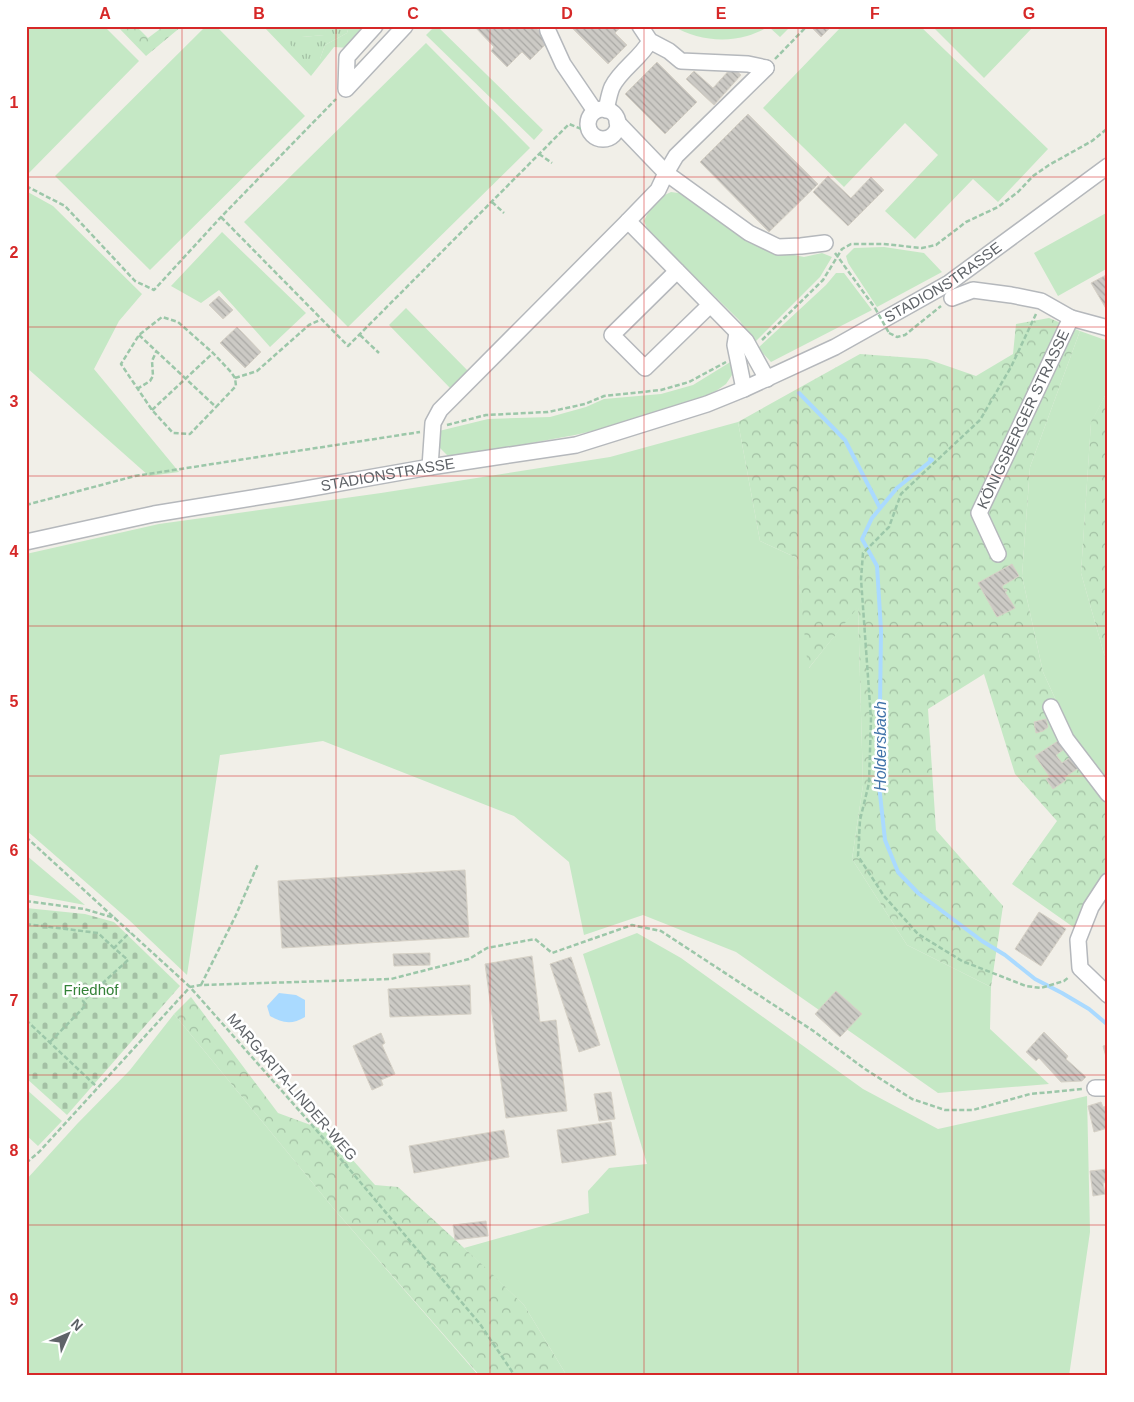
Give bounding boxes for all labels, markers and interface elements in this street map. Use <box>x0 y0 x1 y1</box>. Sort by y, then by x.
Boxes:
text: A <box>99 5 111 22</box>
text: B <box>253 5 265 22</box>
text: C <box>407 5 419 22</box>
text: D <box>561 5 573 22</box>
text: E <box>716 5 727 22</box>
text: F <box>870 5 880 22</box>
text: G <box>1023 5 1035 22</box>
text: 1 <box>10 94 19 111</box>
street label: STADIONSTRASSE <box>881 238 1005 326</box>
text: 2 <box>10 244 19 261</box>
street label: KÖNIGSBERGER STRASSE <box>973 327 1072 511</box>
text: 3 <box>10 393 19 410</box>
street label: STADIONSTRASSE <box>319 454 456 494</box>
text: 4 <box>10 543 19 560</box>
text: 5 <box>10 693 19 710</box>
water label: Holdersbach <box>872 701 889 791</box>
text: 6 <box>10 842 19 859</box>
park label: Friedhof <box>63 981 119 998</box>
text: 7 <box>10 992 19 1009</box>
street label: MARGARITA-LINDER-WEG <box>224 1010 361 1164</box>
text: 8 <box>10 1142 19 1159</box>
text: 9 <box>10 1291 19 1308</box>
north arrow <box>42 1310 92 1360</box>
text: N <box>68 1316 86 1334</box>

